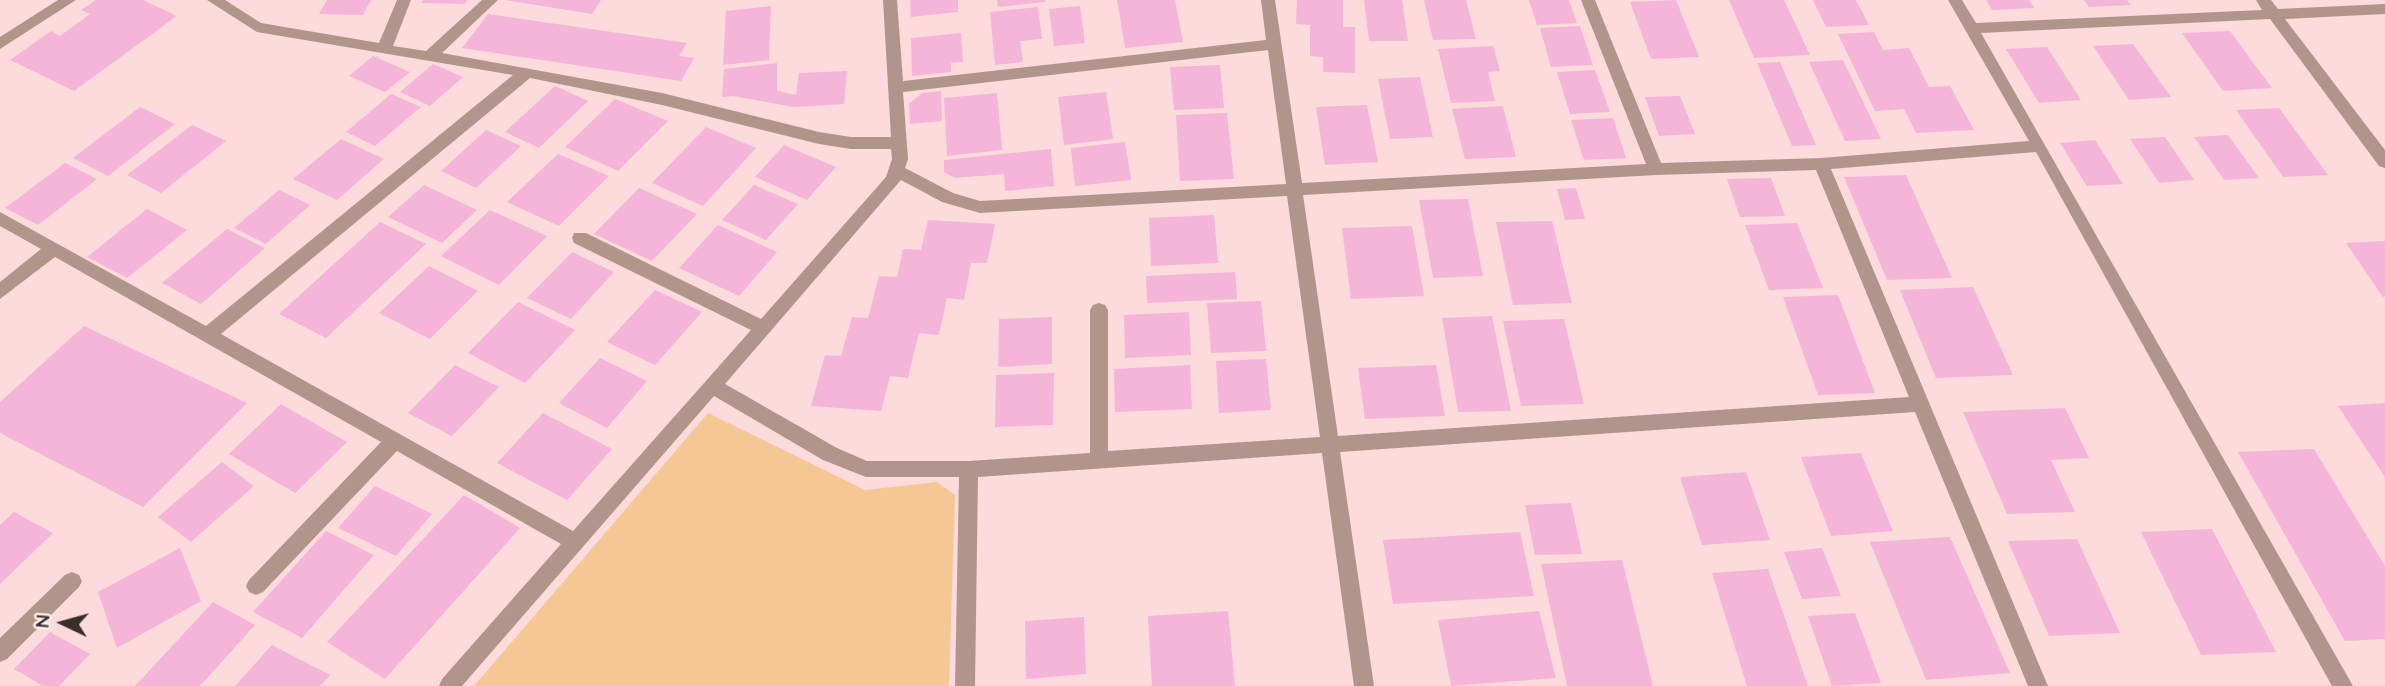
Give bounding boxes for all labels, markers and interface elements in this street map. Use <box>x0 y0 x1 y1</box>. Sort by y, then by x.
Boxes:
north arrow <box>28 588 98 658</box>
text: N <box>30 613 55 629</box>

